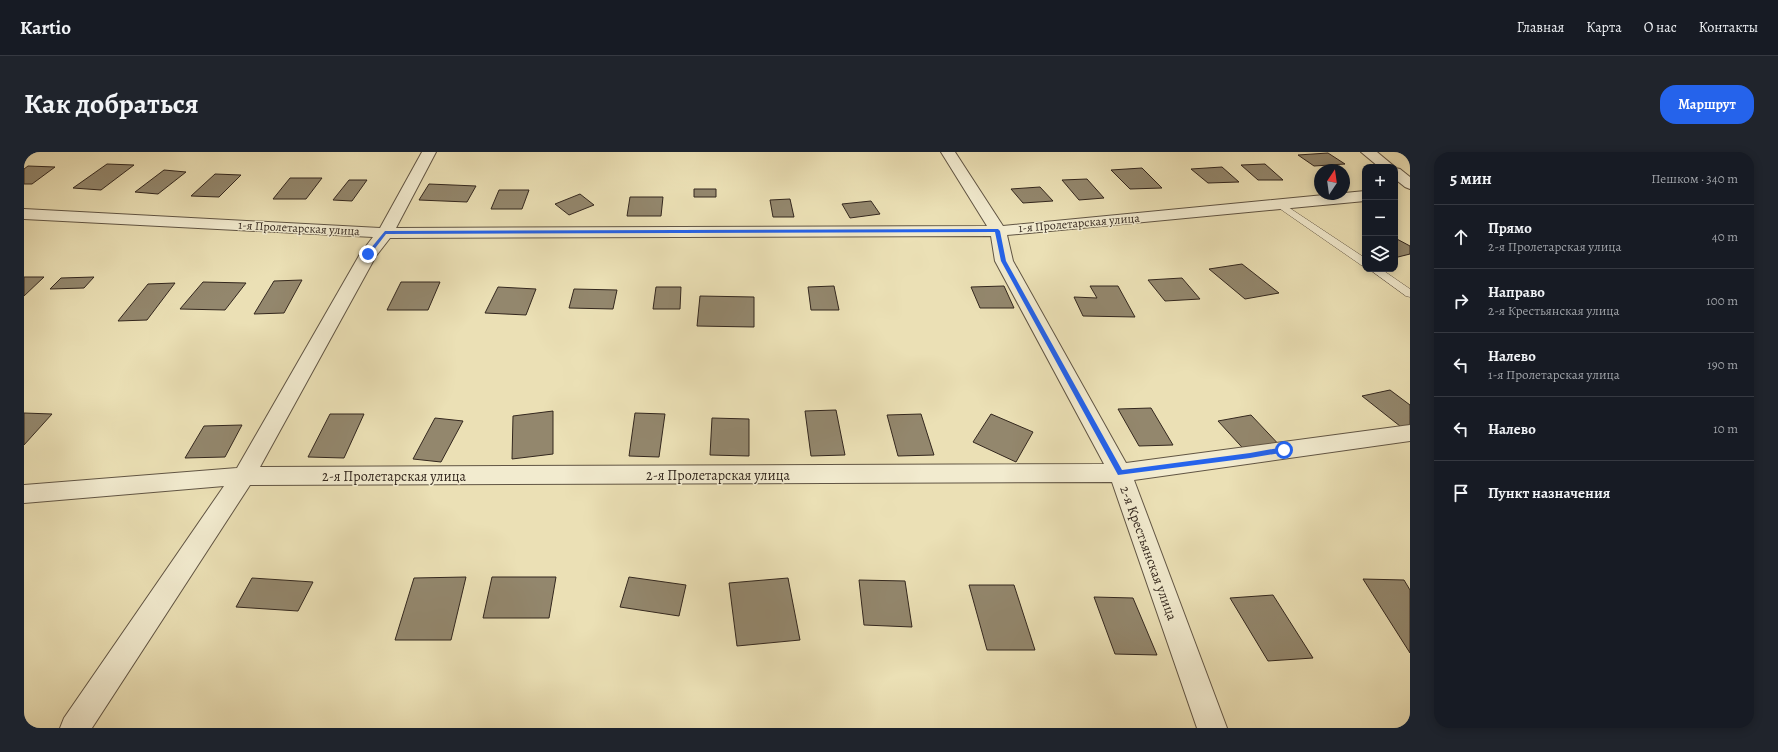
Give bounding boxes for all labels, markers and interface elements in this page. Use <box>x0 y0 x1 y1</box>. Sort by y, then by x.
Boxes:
text: Kartio <box>20 15 71 41</box>
text: Главная <box>1517 18 1564 37</box>
text: Карта <box>1586 18 1622 37</box>
text: О нас <box>1644 18 1677 37</box>
text: Контакты <box>1699 18 1758 37</box>
text: Как добраться <box>24 85 199 123</box>
button: Маршрут <box>1660 85 1754 124</box>
north arrow <box>1314 164 1350 200</box>
map controls <box>1362 164 1398 272</box>
button: + <box>1362 164 1398 200</box>
text: 5 мин <box>1450 167 1492 190</box>
text: Пешком · 340 m <box>1651 170 1738 187</box>
button: − <box>1362 200 1398 236</box>
street label: 1-я Пролетарская улица <box>1018 210 1141 236</box>
street label: 1-я Пролетарская улица <box>238 217 361 239</box>
text: Прямо <box>1488 218 1532 238</box>
icon: ahead <box>1450 226 1472 248</box>
text: 40 m <box>1712 228 1738 245</box>
button: layers <box>1362 236 1398 272</box>
text: 2-я Пролетарская улица <box>1488 238 1622 255</box>
route end <box>359 245 377 263</box>
text: Направо <box>1488 282 1545 302</box>
icon: right <box>1450 290 1472 312</box>
text: 100 m <box>1706 292 1738 309</box>
text: 2-я Крестьянская улица <box>1488 302 1620 319</box>
text: Налево <box>1488 346 1536 366</box>
icon: left <box>1450 354 1472 376</box>
text: 190 m <box>1707 356 1738 373</box>
text: 1-я Пролетарская улица <box>1488 366 1620 383</box>
icon: left <box>1450 418 1472 440</box>
text: Налево <box>1488 419 1536 439</box>
text: 10 m <box>1713 420 1738 437</box>
route start <box>1275 441 1293 459</box>
street label: 2-я Пролетарская улица <box>646 466 790 485</box>
street label: 2-я Пролетарская улица <box>322 467 466 486</box>
icon: arrive <box>1450 482 1472 504</box>
street label: 2-я Крестьянская улица <box>1115 483 1182 624</box>
text: Пункт назначения <box>1488 483 1610 503</box>

